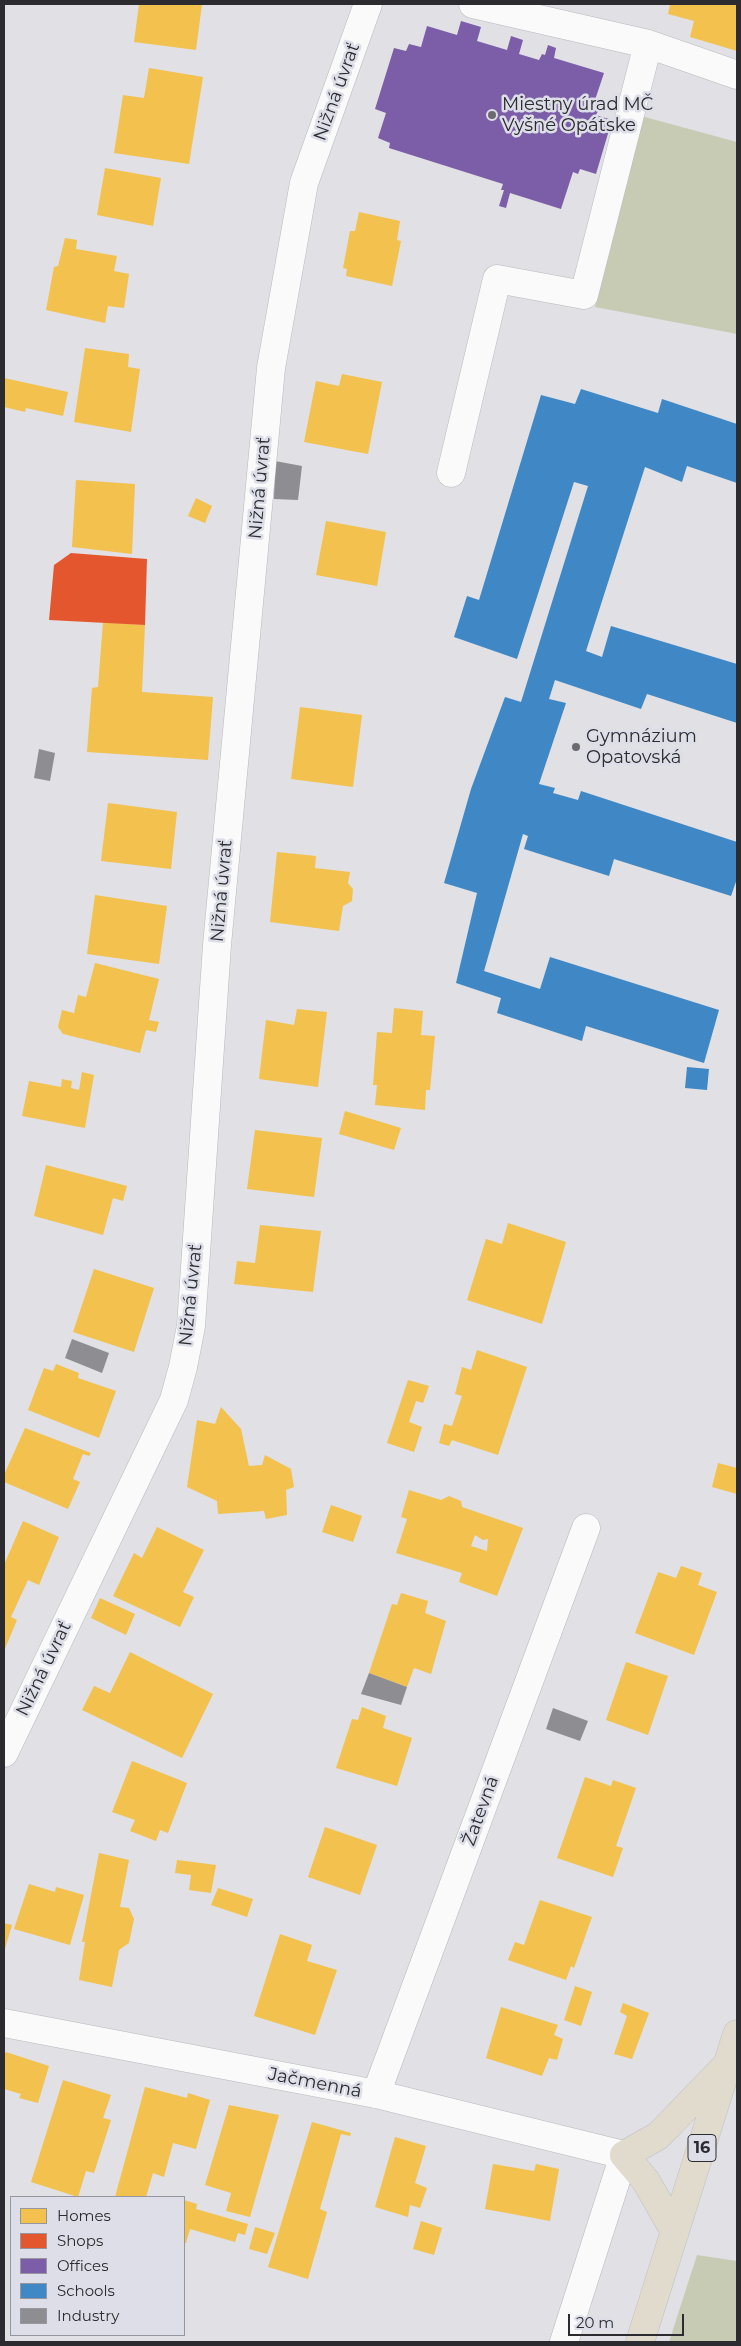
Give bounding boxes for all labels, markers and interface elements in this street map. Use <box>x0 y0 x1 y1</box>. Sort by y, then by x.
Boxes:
street label: Nižná úvrať <box>309 40 365 144</box>
place label: Miestny úrad MČ Vyšné Opátske <box>502 94 653 136</box>
marker: Miestny úrad MČ Vyšné Opátske <box>486 109 498 121</box>
street label: Nižná úvrať <box>245 436 275 540</box>
place label: Gymnázium Opatovská <box>586 726 697 769</box>
marker: Gymnázium Opatovská <box>570 741 582 753</box>
street label: Nižná úvrať <box>207 839 237 943</box>
street label: Nižná úvrať <box>175 1243 207 1347</box>
street label: Nižná úvrať <box>12 1618 76 1720</box>
street label: Žatevná <box>458 1773 504 1849</box>
street label: Jačmenná <box>266 2063 364 2103</box>
road number: 16 <box>688 2134 716 2162</box>
legend <box>10 2196 185 2336</box>
text: Homes <box>57 2206 111 2225</box>
text: Shops <box>57 2231 103 2250</box>
text: Offices <box>57 2256 109 2275</box>
text: Schools <box>57 2281 115 2300</box>
scale bar <box>571 2304 687 2336</box>
text: Industry <box>57 2306 119 2325</box>
text: 20 m <box>576 2313 614 2332</box>

